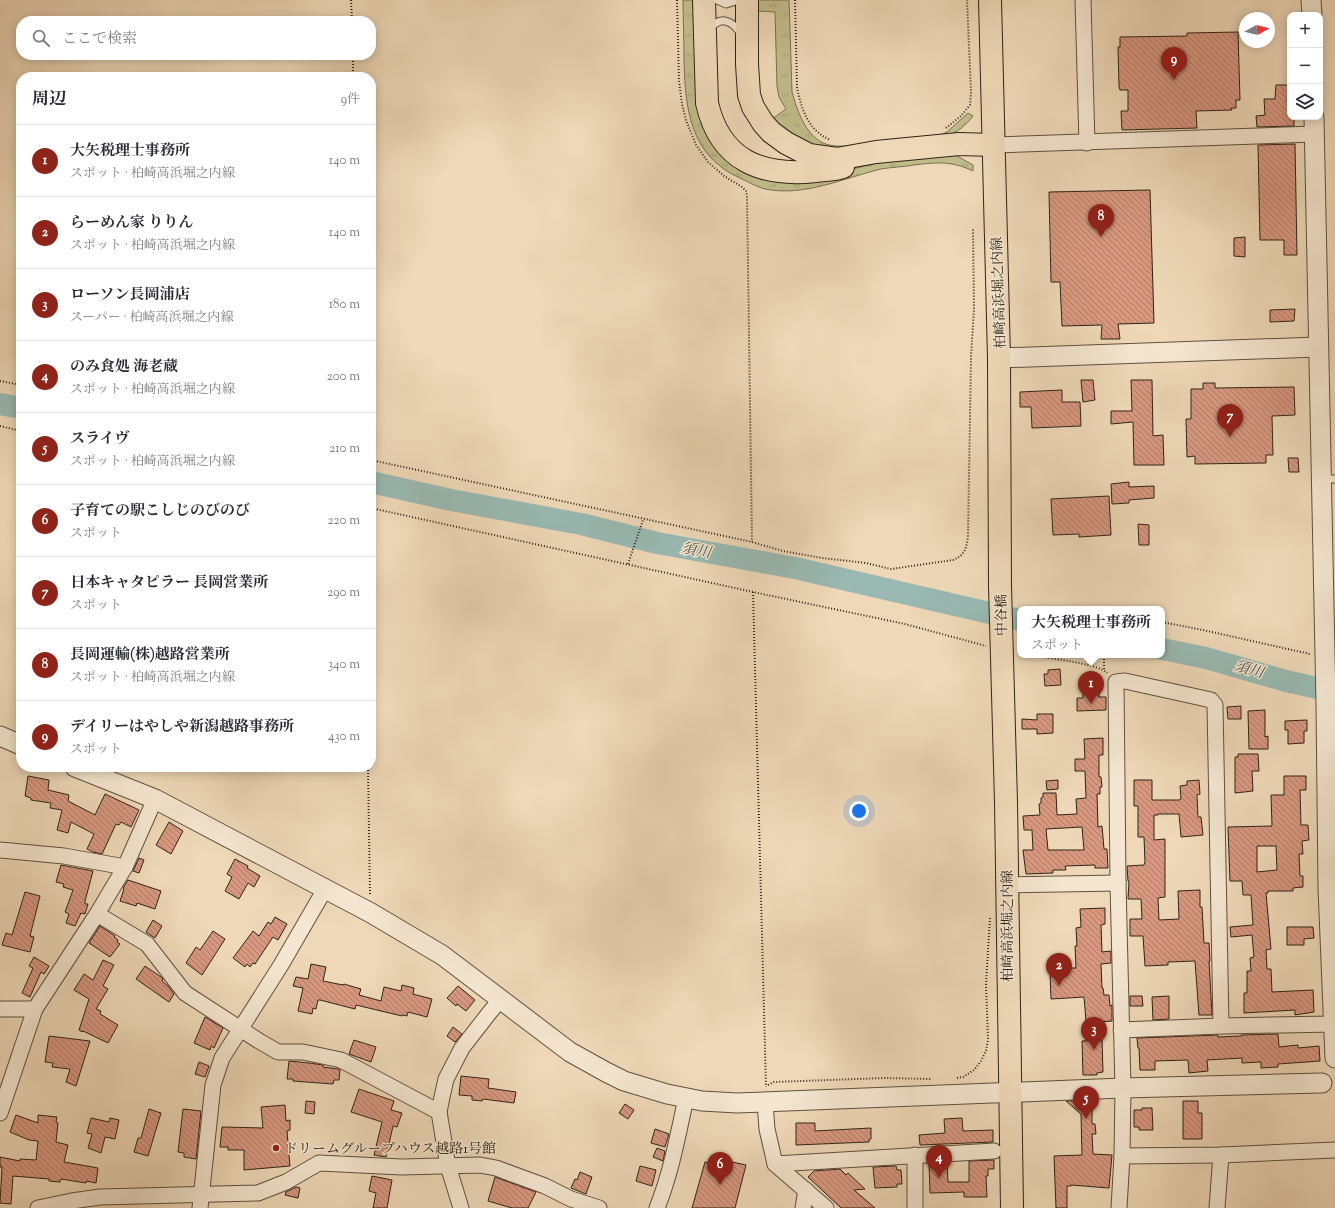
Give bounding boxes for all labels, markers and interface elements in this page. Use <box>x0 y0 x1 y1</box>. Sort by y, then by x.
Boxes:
north arrow <box>1239 12 1275 48</box>
map controls <box>1287 12 1323 120</box>
button: + <box>1287 12 1323 48</box>
search box <box>16 16 376 60</box>
icon: search <box>30 27 52 49</box>
text: ここで検索 <box>62 29 137 50</box>
pin: 9 <box>1161 47 1187 80</box>
button: − <box>1287 48 1323 84</box>
button: layers <box>1287 84 1323 120</box>
text: 周辺 <box>32 88 66 112</box>
text: 9件 <box>341 91 360 109</box>
text: 大矢税理士事務所 <box>70 141 190 162</box>
text: 1 <box>43 152 47 170</box>
text: 140 m <box>329 152 360 170</box>
text: スポット · 柏崎高浜堀之内線 <box>70 165 235 183</box>
pin: 8 <box>1088 204 1114 237</box>
text: らーめん家 りりん <box>70 213 193 234</box>
text: 2 <box>42 224 48 242</box>
text: 140 m <box>329 224 360 242</box>
text: スポット · 柏崎高浜堀之内線 <box>70 237 235 255</box>
street label: 柏崎高浜堀之内線 <box>988 237 1012 349</box>
text: ローソン長岡浦店 <box>70 285 189 306</box>
text: 3 <box>42 296 48 314</box>
text: 180 m <box>329 296 360 314</box>
text: スーパー · 柏崎高浜堀之内線 <box>70 309 234 327</box>
text: のみ食処 海老蔵 <box>70 357 178 378</box>
text: 4 <box>42 368 48 386</box>
text: 200 m <box>327 368 360 386</box>
text: スポット · 柏崎高浜堀之内線 <box>70 381 235 399</box>
pin: 7 <box>1217 404 1243 437</box>
text: スライヴ <box>70 429 130 450</box>
text: 5 <box>43 440 47 458</box>
text: 210 m <box>329 440 360 458</box>
text: スポット · 柏崎高浜堀之内線 <box>70 453 235 471</box>
text: 子育ての駅こしじのびのび <box>70 501 250 522</box>
text: 6 <box>42 512 48 530</box>
text: 220 m <box>327 512 360 530</box>
text: スポット <box>70 525 122 543</box>
water label: 須川 <box>679 539 714 565</box>
text: 日本キャタピラー 長岡営業所 <box>70 573 268 594</box>
text: 7 <box>42 584 48 602</box>
text: 290 m <box>327 584 360 602</box>
street label: 中谷橋 <box>993 594 1013 636</box>
text: スポット <box>70 597 122 615</box>
popup <box>1017 606 1165 658</box>
text: 大矢税理士事務所 <box>1031 613 1151 634</box>
text: スポット <box>1031 637 1083 655</box>
text: 長岡運輸(株)越路営業所 <box>70 645 230 666</box>
text: 8 <box>42 656 48 674</box>
text: 340 m <box>328 656 360 674</box>
water label: 須川 <box>1231 656 1268 685</box>
text: スポット · 柏崎高浜堀之内線 <box>70 669 235 687</box>
pin: 1 <box>1078 671 1104 704</box>
text: デイリーはやしや新潟越路事務所 <box>70 717 294 738</box>
text: 9 <box>42 728 48 746</box>
text: 430 m <box>328 728 360 746</box>
text: スポット <box>70 741 122 759</box>
your location <box>849 801 869 821</box>
street label: 柏崎高浜堀之内線 <box>999 870 1019 982</box>
pin: 2 <box>1046 953 1072 986</box>
pin: 3 <box>1081 1017 1107 1050</box>
pin: 5 <box>1073 1086 1099 1119</box>
place label: ドリームグループハウス越路1号館 <box>284 1140 496 1160</box>
marker: ドリームグループハウス越路1号館 <box>271 1143 281 1153</box>
pin: 4 <box>926 1145 952 1178</box>
pin: 6 <box>707 1152 733 1185</box>

